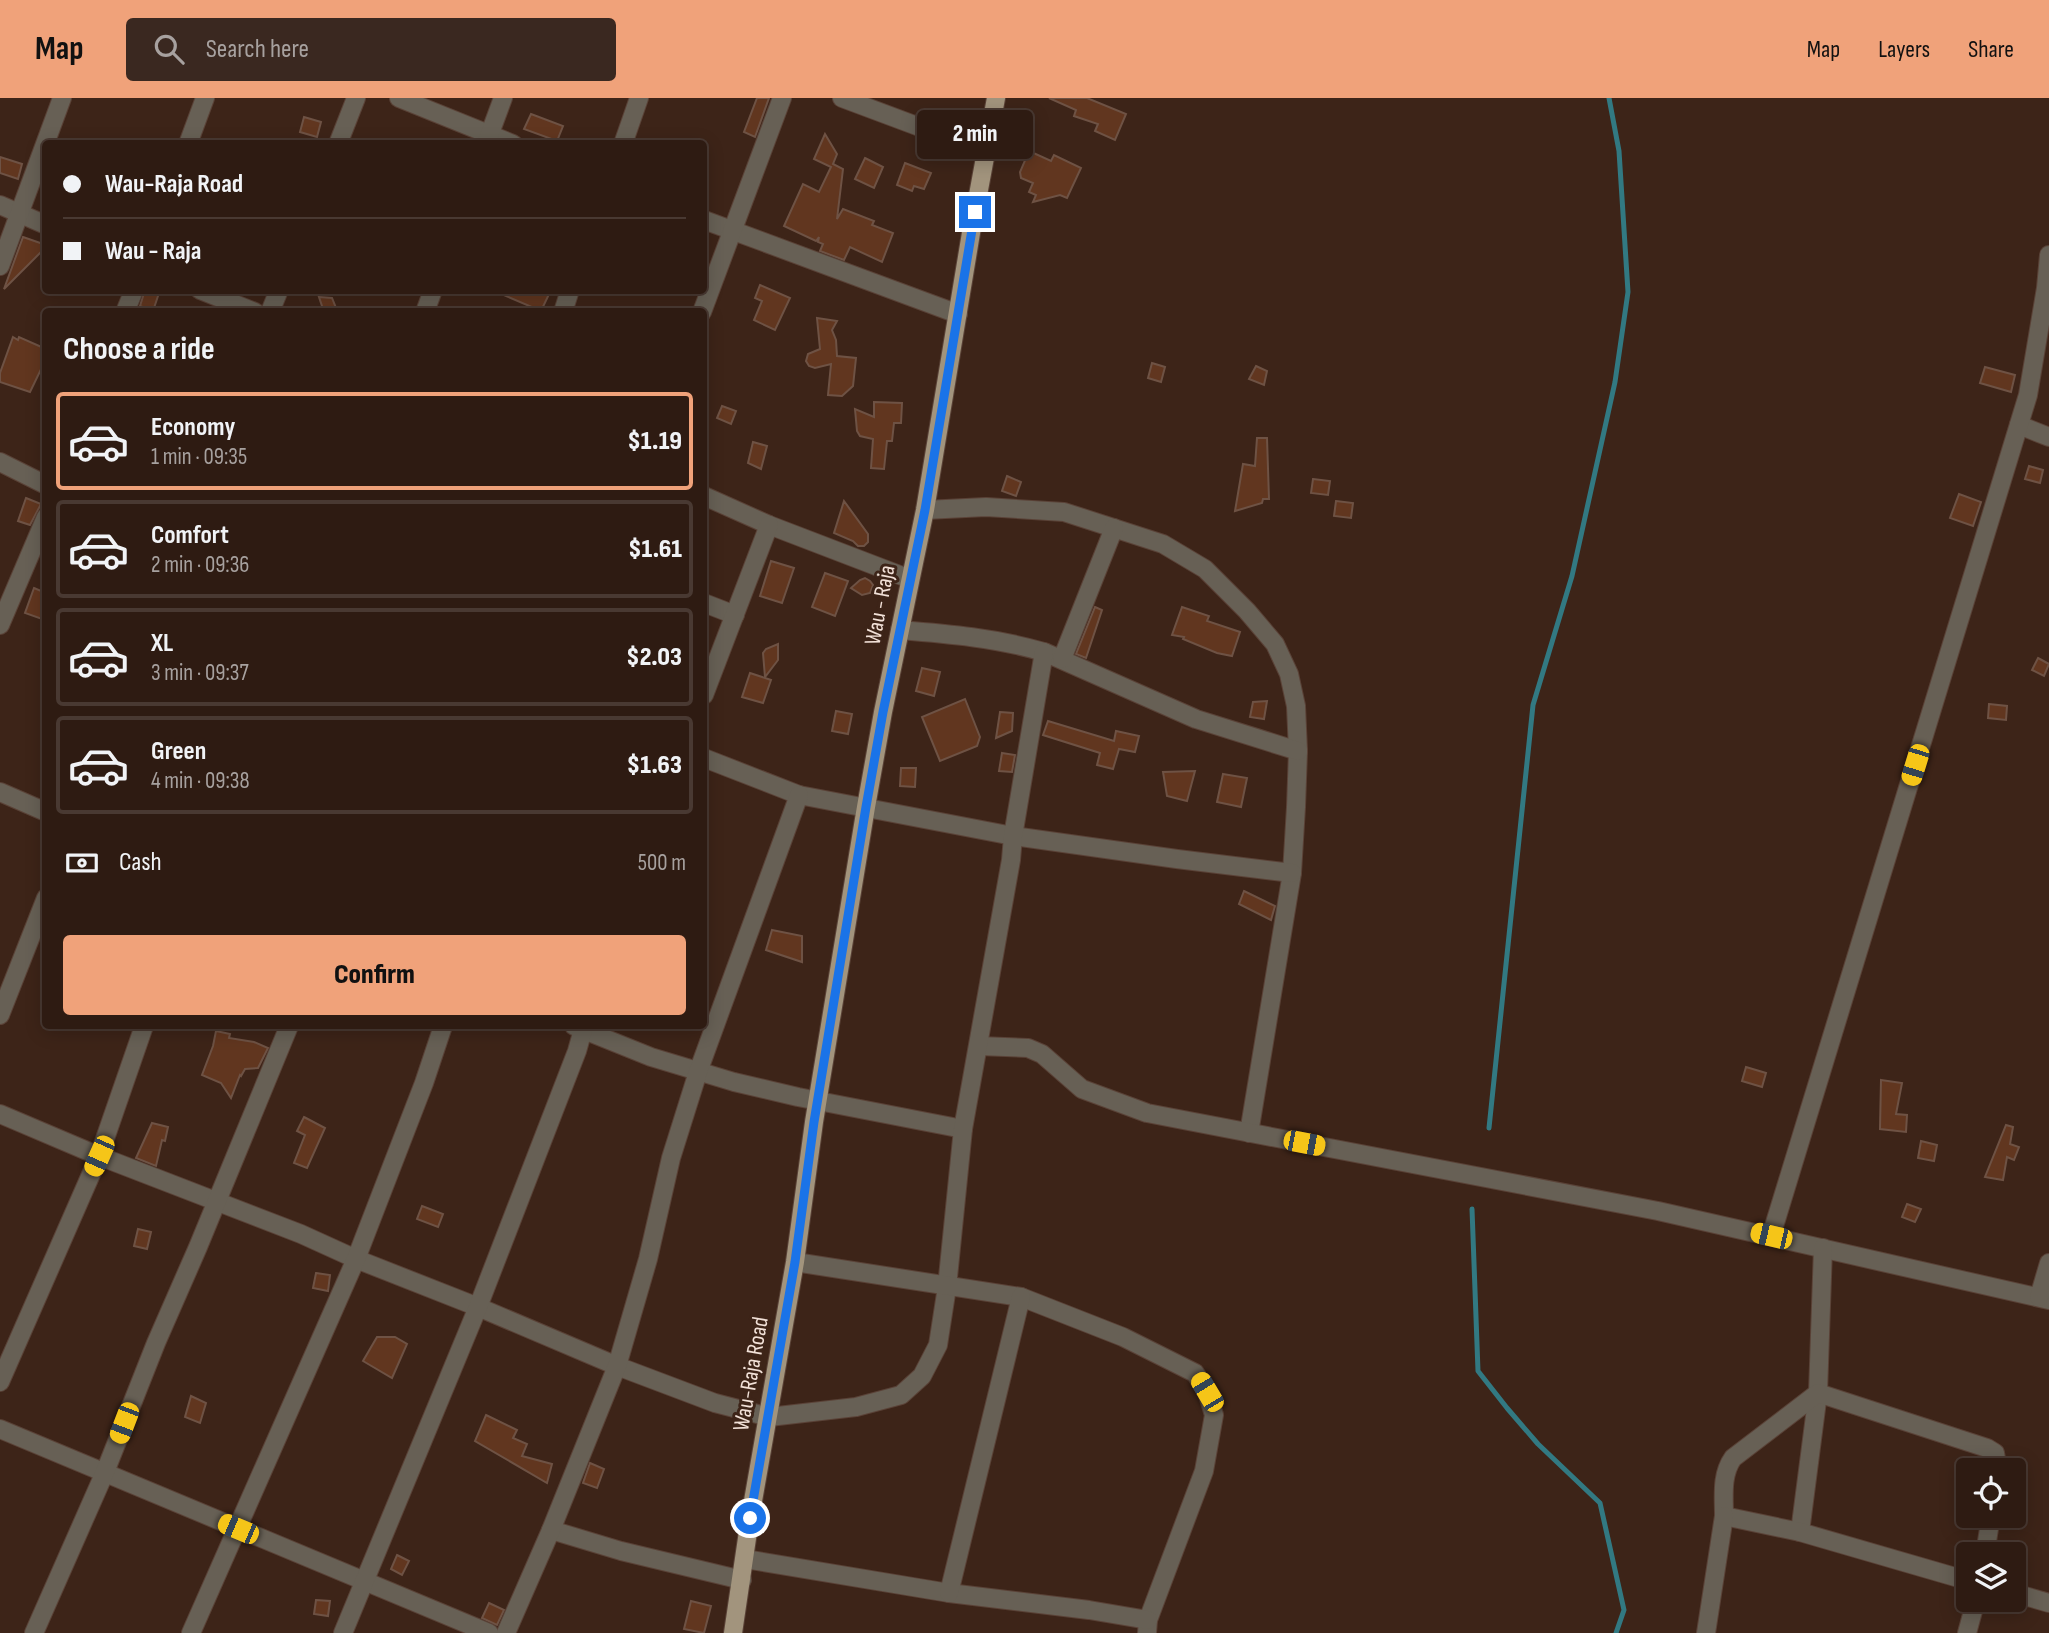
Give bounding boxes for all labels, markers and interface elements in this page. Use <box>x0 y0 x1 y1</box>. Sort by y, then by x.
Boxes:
search box <box>126 18 616 81</box>
text: Map <box>35 29 84 69</box>
icon: search <box>150 30 188 68</box>
text: Search here <box>206 34 309 65</box>
text: Map <box>1807 35 1840 64</box>
text: Layers <box>1878 35 1930 64</box>
text: Share <box>1968 35 2014 64</box>
callout: 2 min <box>917 110 1033 159</box>
text: 2 min <box>953 120 997 148</box>
text: Wau-Raja Road <box>105 169 243 200</box>
route end <box>959 196 991 228</box>
text: Wau - Raja <box>105 236 201 267</box>
text: Choose a ride <box>63 330 215 369</box>
icon: car <box>67 410 130 473</box>
text: Economy <box>151 412 235 443</box>
text: $1.19 <box>627 426 682 457</box>
text: 1 min · 09:35 <box>151 443 247 471</box>
icon: car <box>67 518 130 581</box>
text: Comfort <box>151 520 229 551</box>
text: $1.61 <box>628 534 682 565</box>
text: 2 min · 09:36 <box>151 551 249 579</box>
street label: Wau - Raja <box>859 563 901 647</box>
icon: car <box>67 626 130 689</box>
text: XL <box>151 628 173 659</box>
text: $2.03 <box>626 642 682 673</box>
text: 3 min · 09:37 <box>151 659 249 687</box>
icon: car <box>67 734 130 797</box>
text: Green <box>151 736 206 767</box>
car <box>1899 742 1932 788</box>
text: $1.63 <box>627 750 682 781</box>
text: 4 min · 09:38 <box>151 767 250 795</box>
icon: cash <box>63 844 101 882</box>
text: Cash <box>119 847 162 878</box>
text: 500 m <box>638 849 686 877</box>
button: Confirm <box>63 935 686 1015</box>
car <box>1282 1129 1327 1157</box>
car <box>81 1133 118 1179</box>
car <box>1749 1221 1794 1251</box>
street label: Wau-Raja Road <box>727 1315 775 1433</box>
car <box>1188 1369 1227 1415</box>
car <box>107 1400 142 1446</box>
map controls <box>1956 1458 2026 1612</box>
button: locate <box>1956 1458 2026 1528</box>
route start <box>734 1502 766 1534</box>
car <box>215 1511 262 1547</box>
button: layers <box>1956 1542 2026 1612</box>

